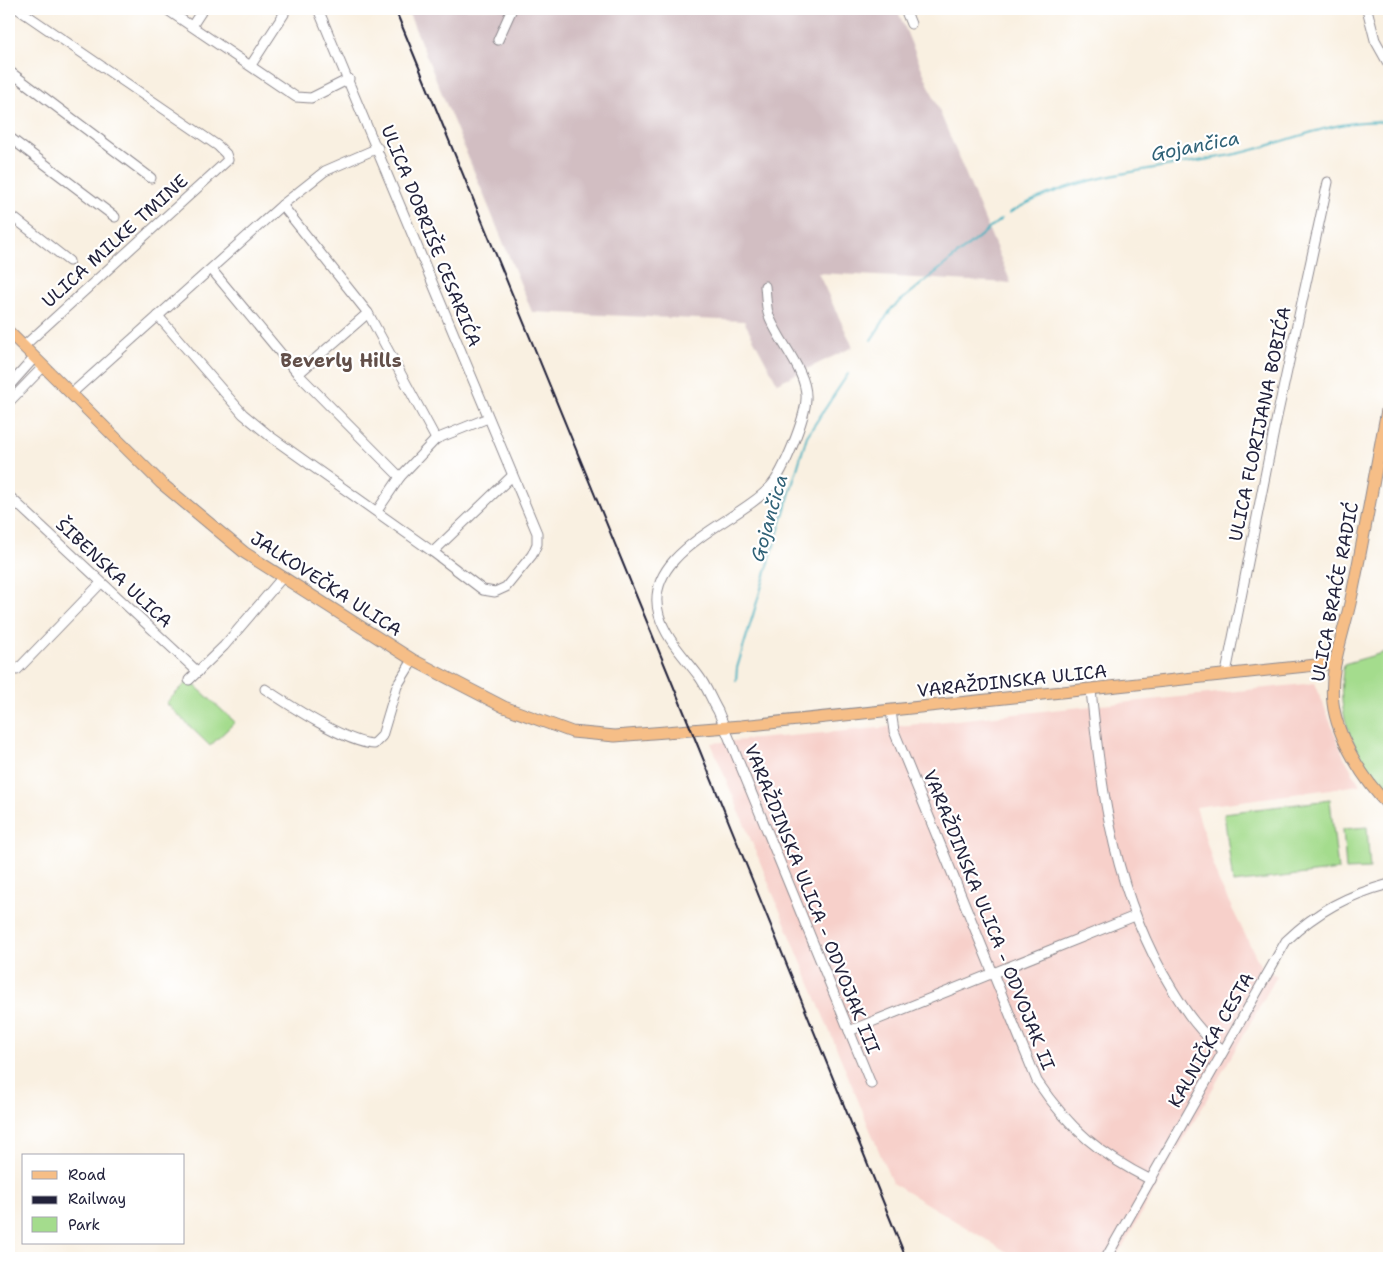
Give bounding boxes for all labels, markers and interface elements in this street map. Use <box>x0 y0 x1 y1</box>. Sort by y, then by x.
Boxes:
street label: ULICA DOBRIŠE CESARIĆA <box>375 122 487 350</box>
water label: Gojančica <box>1148 125 1242 167</box>
street label: ULICA MILKE TMINE <box>37 169 193 313</box>
street label: ULICA FLORIJANA BOBIĆA <box>1223 304 1297 544</box>
district label: Beverly Hills <box>280 348 402 373</box>
water label: Gojančica <box>745 471 793 565</box>
street label: ULICA BRAĆE RADIĆ <box>1306 500 1364 684</box>
street label: ŠIBENSKA ULICA <box>51 513 177 633</box>
street label: JALKOVEČKA ULICA <box>246 526 406 642</box>
street label: VARAŽDINSKA ULICA <box>916 659 1108 703</box>
street label: VARAŽDINSKA ULICA - ODVOJAK III <box>739 740 885 1058</box>
street label: VARAŽDINSKA ULICA - ODVOJAK II <box>918 766 1060 1074</box>
street label: KALNIČKA CESTA <box>1163 968 1259 1112</box>
legend <box>22 1154 185 1244</box>
text: Road <box>68 1165 106 1185</box>
text: Railway <box>68 1189 126 1209</box>
text: Park <box>68 1215 100 1235</box>

